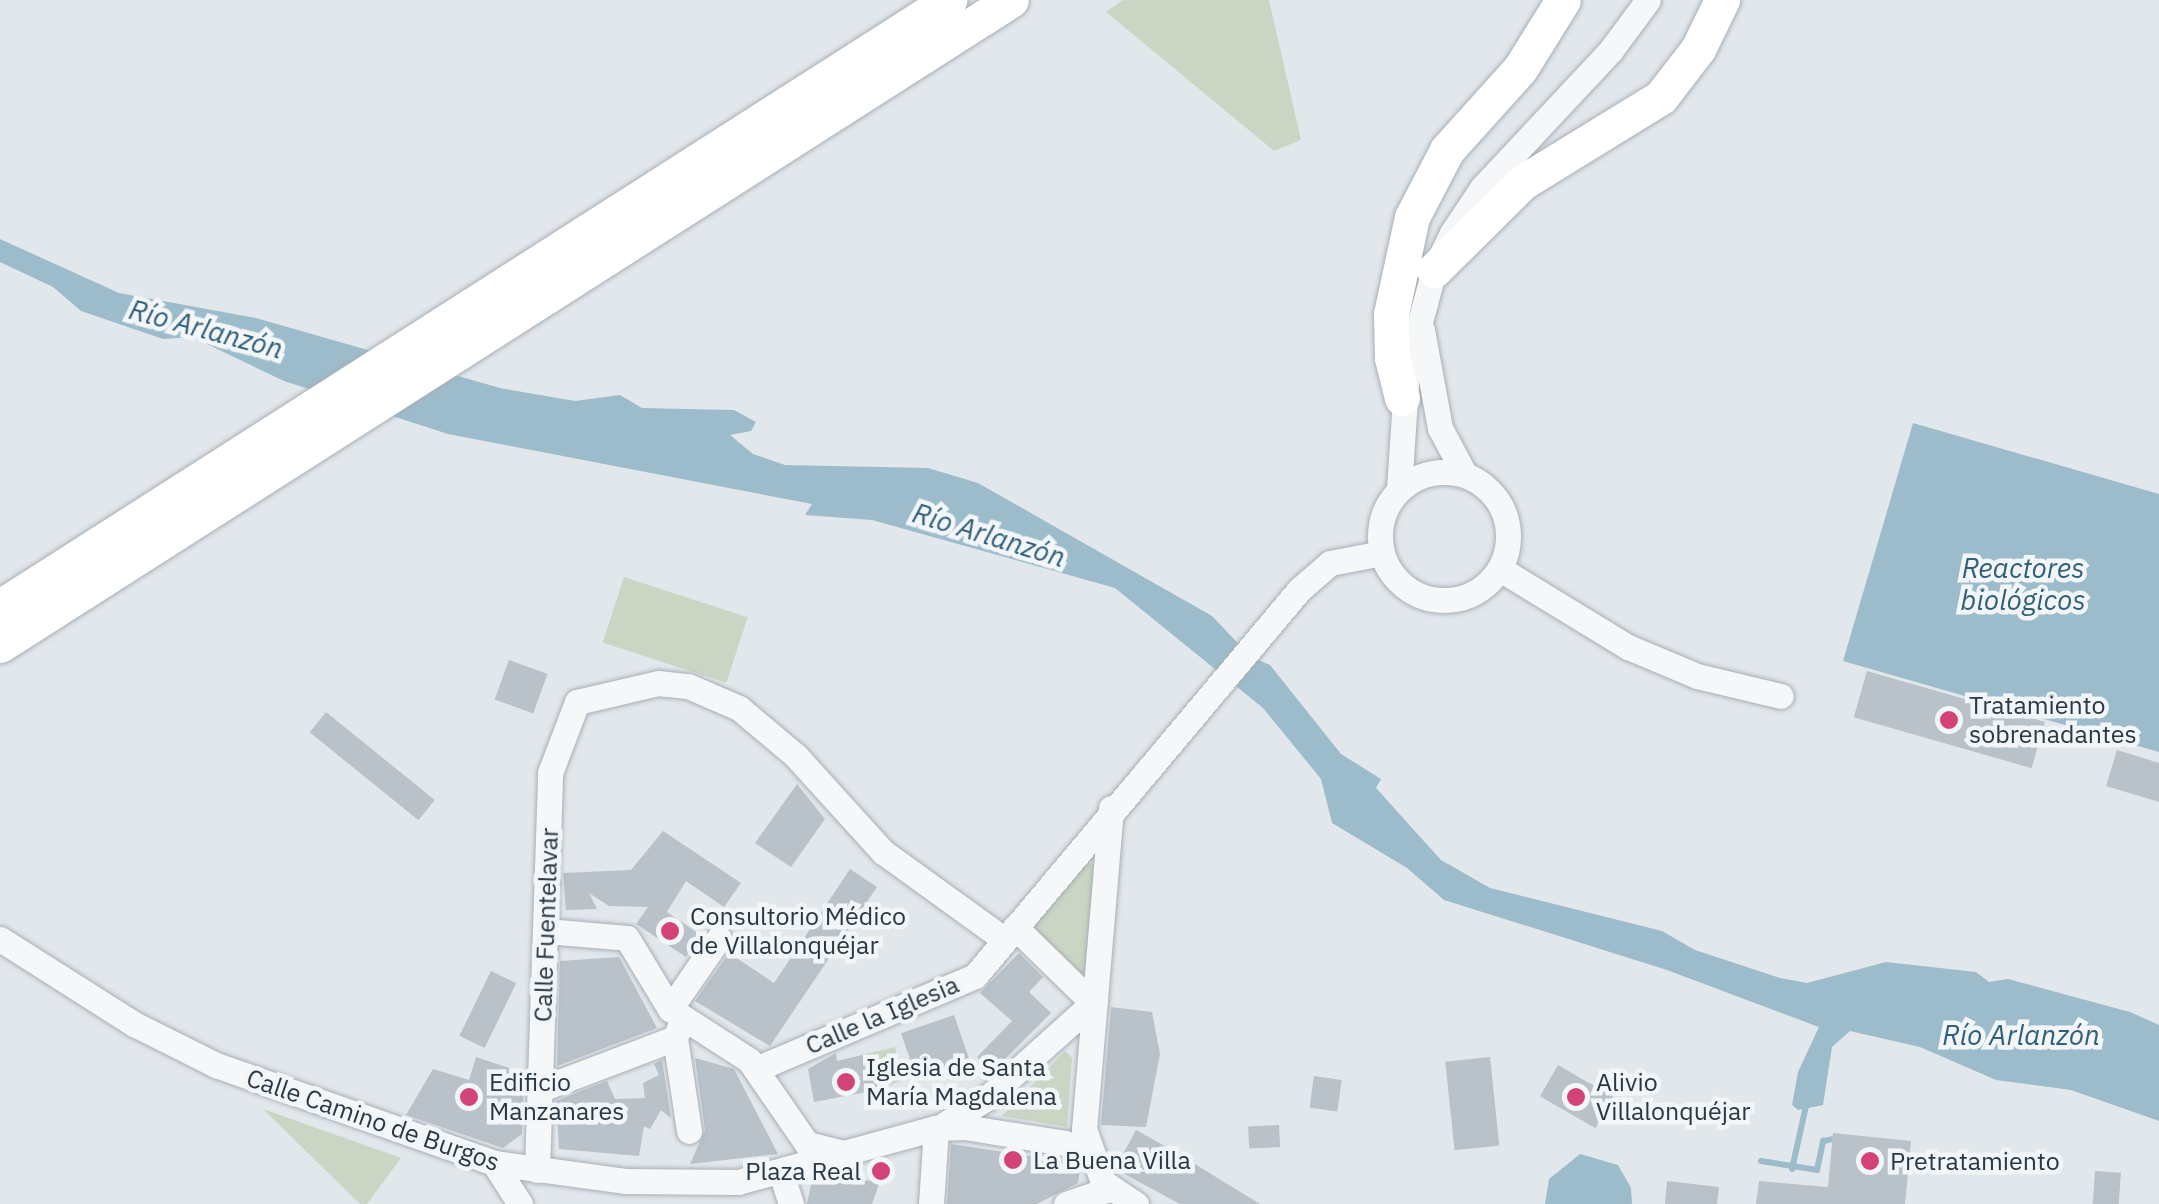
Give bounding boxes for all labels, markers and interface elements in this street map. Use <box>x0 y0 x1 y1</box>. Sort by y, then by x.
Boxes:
water label: Río Arlanzón <box>125 292 287 366</box>
water label: Río Arlanzón <box>909 496 1069 574</box>
water label: Reactores biológicos <box>1960 551 2086 617</box>
place label: Tratamiento sobrenadantes <box>1969 691 2137 750</box>
marker: Tratamiento sobrenadantes <box>1938 709 1960 731</box>
street label: Calle Fuentelavar <box>528 827 564 1023</box>
place label: Consultorio Médico de Villalonquéjar <box>690 902 906 961</box>
marker: Consultorio Médico de Villalonquéjar <box>659 920 681 942</box>
street label: Calle la Iglesia <box>801 969 963 1061</box>
water label: Río Arlanzón <box>1942 1018 2100 1052</box>
place label: Iglesia de Santa María Magdalena <box>866 1053 1057 1112</box>
street label: Calle Camino de Burgos <box>243 1063 503 1177</box>
place label: Edificio Manzanares <box>489 1068 624 1127</box>
place label: Alivio Villalonquéjar <box>1596 1068 1750 1127</box>
marker: Iglesia de Santa María Magdalena <box>835 1071 857 1093</box>
marker: Edificio Manzanares <box>458 1086 480 1108</box>
marker: Alivio Villalonquéjar <box>1565 1086 1587 1108</box>
place label: La Buena Villa <box>1033 1145 1191 1175</box>
place label: Pretratamiento <box>1890 1146 2060 1176</box>
marker: La Buena Villa <box>1002 1149 1024 1171</box>
marker: Pretratamiento <box>1859 1150 1881 1172</box>
place label: Plaza Real <box>745 1156 861 1186</box>
marker: Plaza Real <box>870 1160 892 1182</box>

